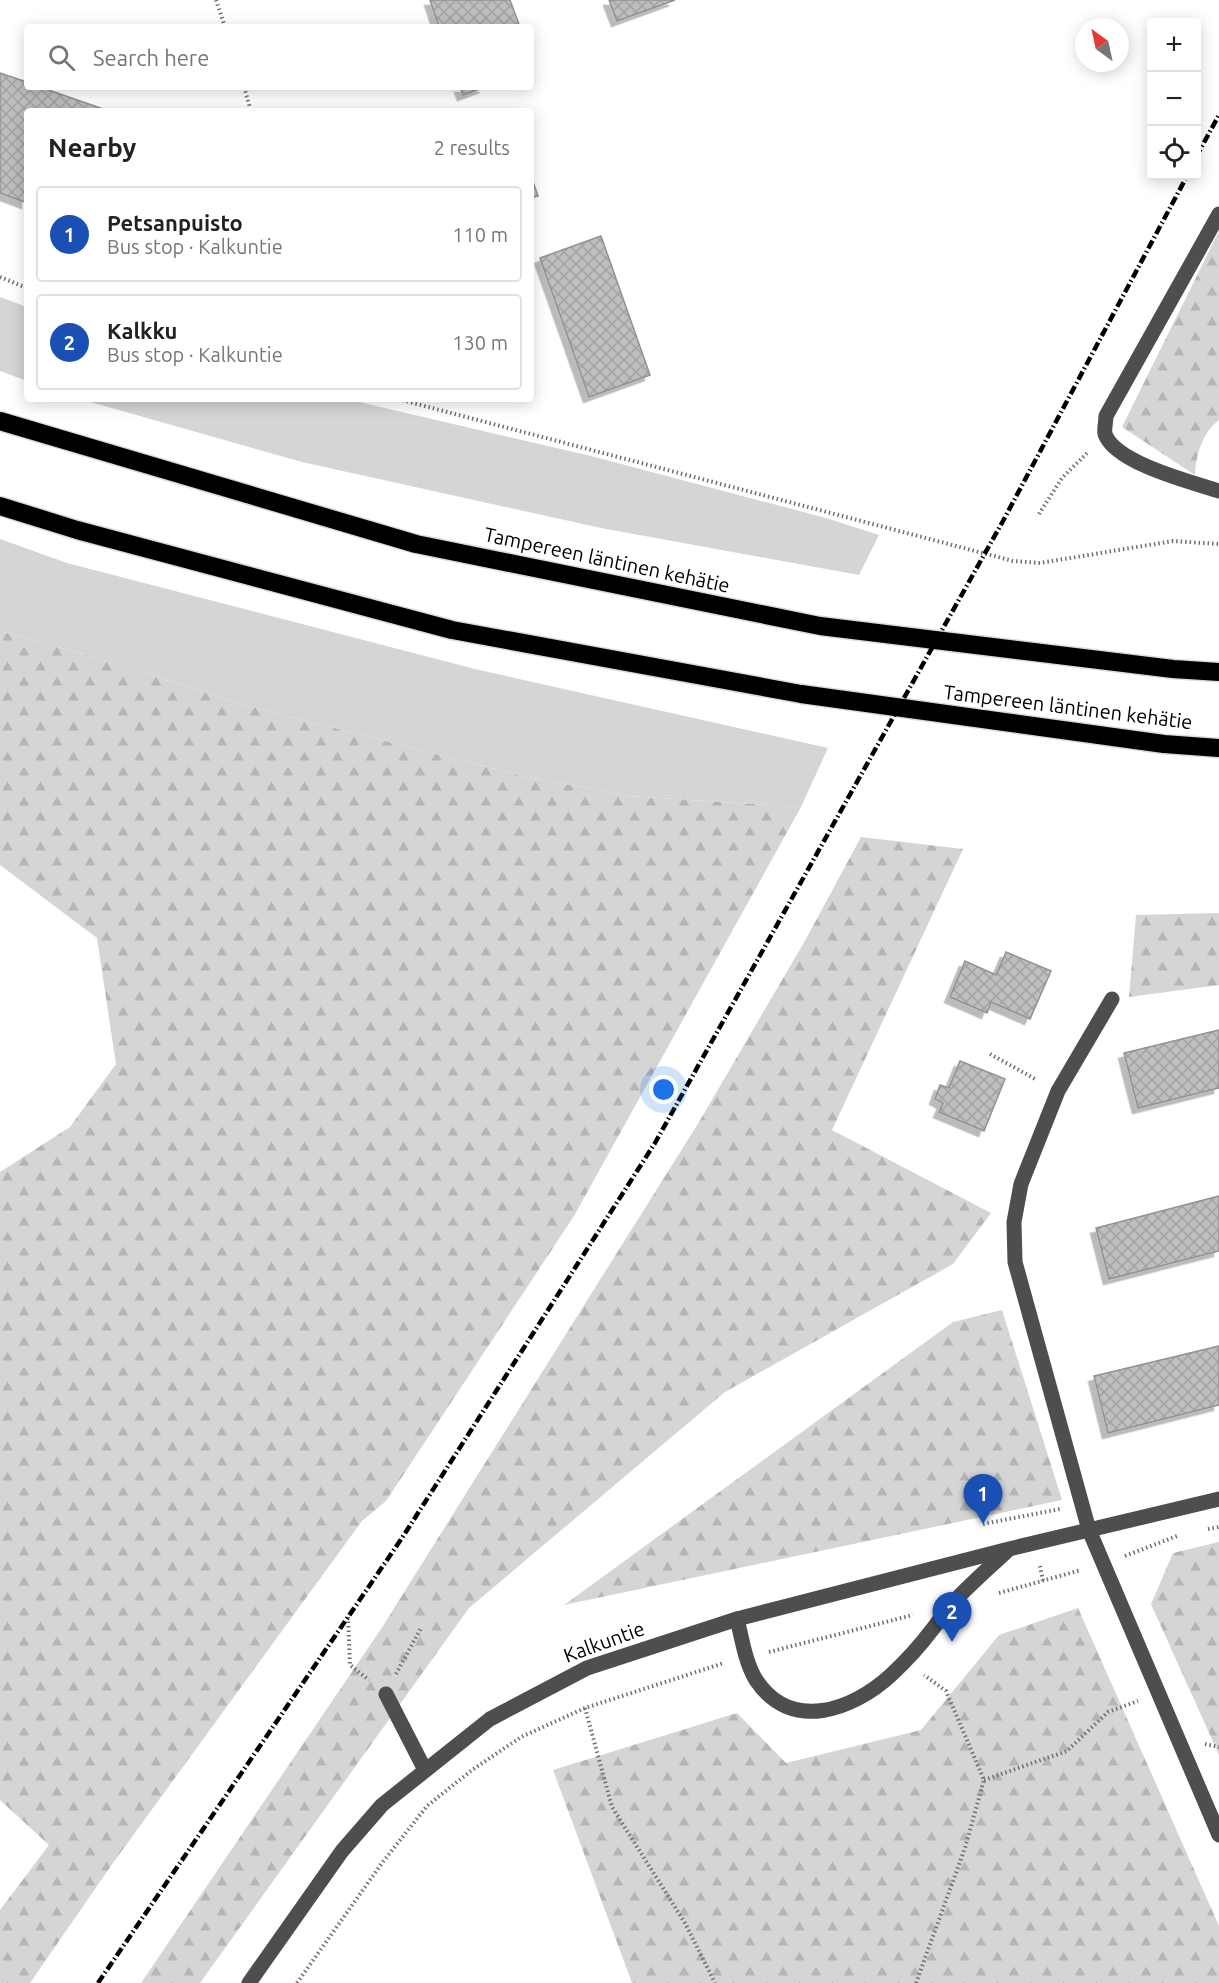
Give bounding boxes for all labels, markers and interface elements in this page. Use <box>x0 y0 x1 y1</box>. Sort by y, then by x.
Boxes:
north arrow <box>1075 18 1129 72</box>
map controls <box>1147 18 1201 180</box>
button: + <box>1147 18 1201 72</box>
search box <box>24 24 534 90</box>
icon: search <box>45 41 78 74</box>
text: Search here <box>93 45 209 70</box>
button: − <box>1147 72 1201 126</box>
button: locate <box>1147 126 1201 180</box>
text: Nearby <box>48 133 136 162</box>
text: 2 results <box>434 136 510 159</box>
text: Petsanpuisto <box>107 210 243 235</box>
text: 1 <box>64 223 75 246</box>
text: 110 m <box>452 223 508 246</box>
text: Bus stop · Kalkuntie <box>107 235 283 258</box>
text: Kalkku <box>107 318 177 343</box>
text: 2 <box>64 331 75 354</box>
text: 130 m <box>452 331 508 354</box>
text: Bus stop · Kalkuntie <box>107 343 283 366</box>
street label: Tampereen läntinen kehätie <box>482 522 732 597</box>
street label: Tampereen läntinen kehätie <box>942 680 1194 733</box>
your location <box>649 1075 678 1104</box>
pin: 1 <box>964 1474 1002 1524</box>
pin: 2 <box>932 1592 972 1642</box>
street label: Kalkuntie <box>560 1616 647 1667</box>

